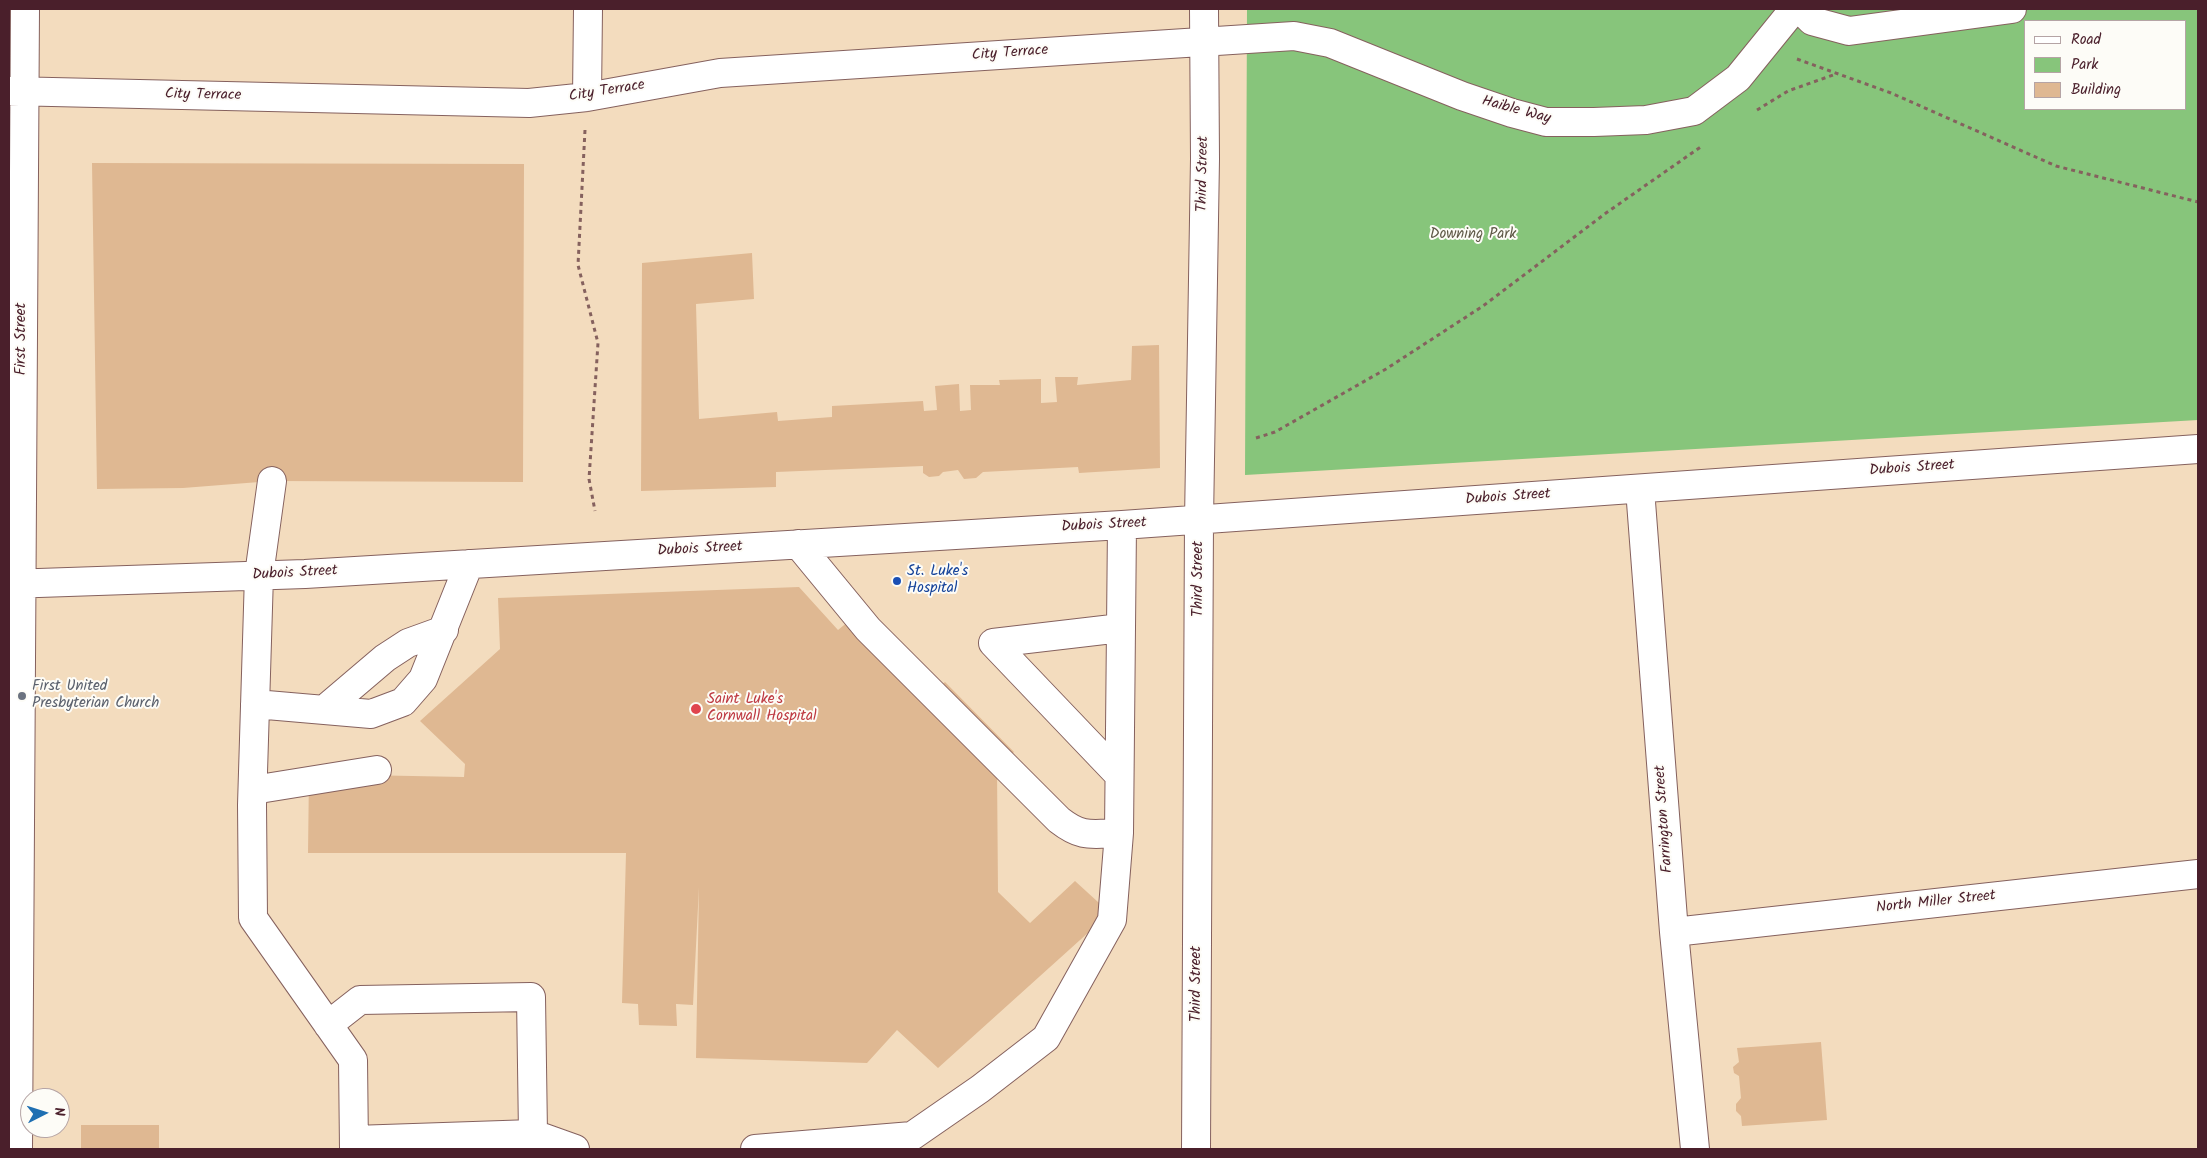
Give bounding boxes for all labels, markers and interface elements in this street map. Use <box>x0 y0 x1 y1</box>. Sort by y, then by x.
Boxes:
legend <box>2024 20 2187 110</box>
text: Road <box>2071 28 2101 52</box>
street label: City Terrace <box>971 42 1049 66</box>
text: Park <box>2071 53 2098 77</box>
street label: City Terrace <box>568 77 646 107</box>
text: Building <box>2071 78 2121 102</box>
street label: City Terrace <box>165 86 241 106</box>
street label: Haible Way <box>1479 93 1553 129</box>
street label: Third Street <box>1194 136 1214 212</box>
park label: Downing Park <box>1430 226 1516 244</box>
street label: First Street <box>13 303 31 375</box>
street label: Dubois Street <box>1869 457 1955 481</box>
street label: Dubois Street <box>1465 486 1551 510</box>
street label: Dubois Street <box>1061 515 1147 537</box>
street label: Dubois Street <box>657 539 743 561</box>
street label: Third Street <box>1190 541 1208 617</box>
street label: Dubois Street <box>252 563 338 585</box>
place label: St. Luke's Hospital <box>907 563 968 598</box>
marker: St. Luke's Hospital <box>891 575 903 587</box>
place label: First United Presbyterian Church <box>32 678 159 713</box>
marker: First United Presbyterian Church <box>16 690 28 702</box>
place label: Saint Luke's Cornwall Hospital <box>707 691 817 726</box>
marker: Saint Luke's Cornwall Hospital <box>689 702 703 716</box>
street label: Farrington Street <box>1652 764 1678 874</box>
street label: North Miller Street <box>1875 888 1997 918</box>
street label: Third Street <box>1188 946 1206 1022</box>
north arrow <box>20 1088 70 1138</box>
text: N <box>48 1106 70 1117</box>

